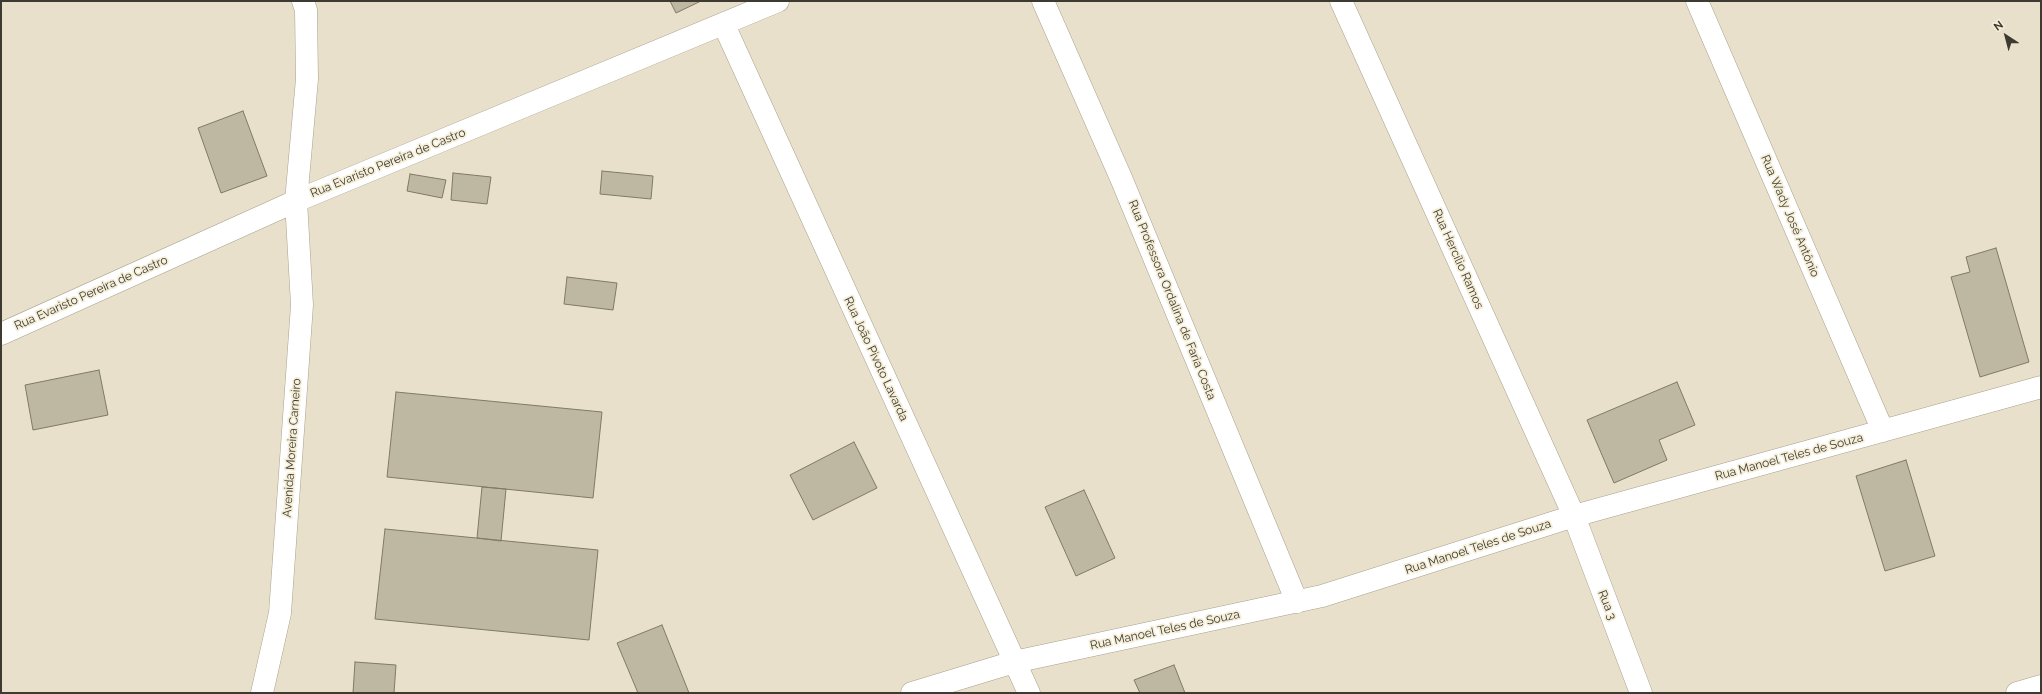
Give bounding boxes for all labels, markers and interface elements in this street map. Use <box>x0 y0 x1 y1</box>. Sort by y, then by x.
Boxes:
north arrow <box>1986 16 2026 56</box>
text: N <box>1991 18 2006 34</box>
street label: Rua Evaristo Pereira de Castro <box>308 125 468 201</box>
street label: Rua Wady José Antônio <box>1758 153 1822 279</box>
street label: Rua Professora Ordalina de Faria Costa <box>1125 198 1219 402</box>
street label: Rua Hercílio Ramos <box>1429 207 1487 311</box>
street label: Rua Evaristo Pereira de Castro <box>12 253 170 333</box>
street label: Rua João Pivoto Lavarda <box>841 295 911 423</box>
street label: Avenida Moreira Carneiro <box>280 378 304 518</box>
street label: Rua Manoel Teles de Souza <box>1713 430 1865 484</box>
street label: Rua Manoel Teles de Souza <box>1403 517 1553 577</box>
street label: Rua 3 <box>1595 588 1619 622</box>
street label: Rua Manoel Teles de Souza <box>1089 607 1241 653</box>

